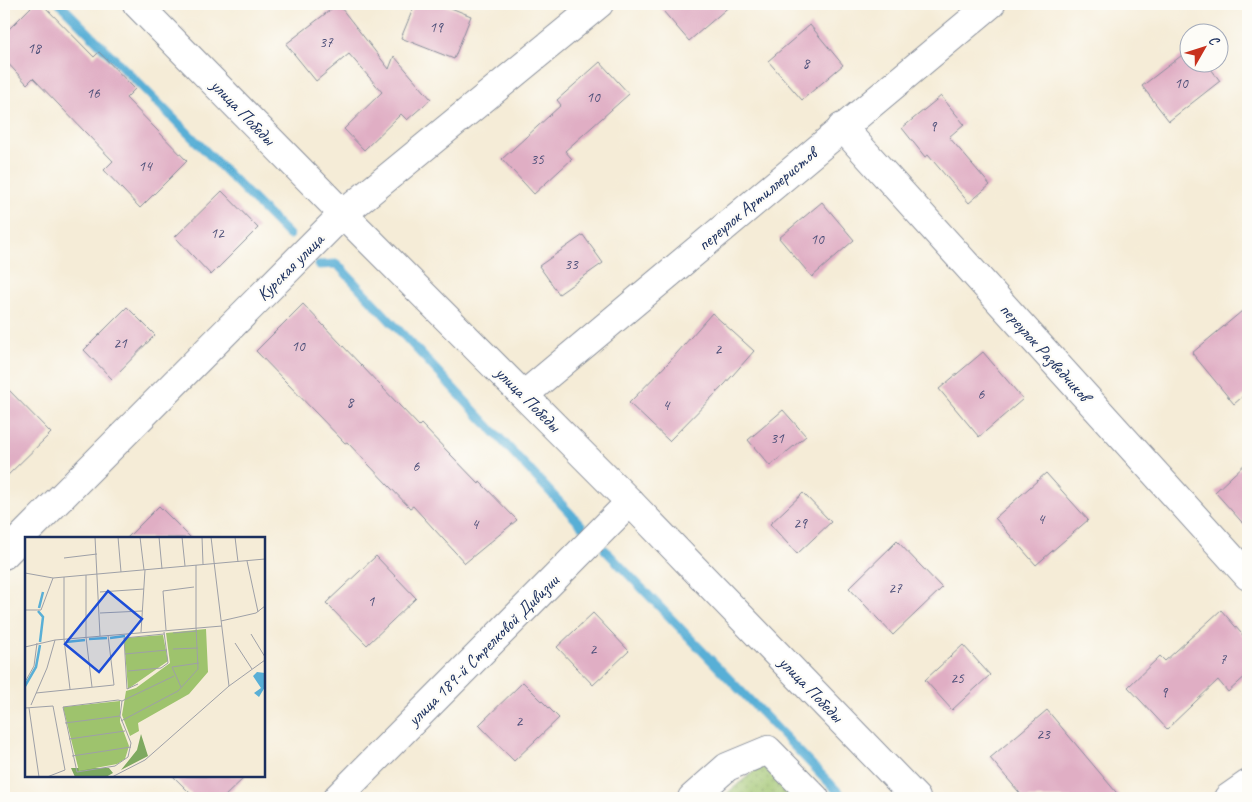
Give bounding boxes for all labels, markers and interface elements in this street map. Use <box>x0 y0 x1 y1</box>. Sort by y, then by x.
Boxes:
house number: 19 <box>429 18 444 37</box>
north arrow <box>1180 22 1230 72</box>
text: С <box>1205 32 1224 50</box>
house number: 37 <box>319 33 334 52</box>
house number: 18 <box>27 39 42 58</box>
house number: 8 <box>803 54 811 73</box>
street label: улица Победы <box>206 74 281 151</box>
house number: 10 <box>1174 74 1189 93</box>
house number: 16 <box>86 84 101 103</box>
house number: 10 <box>586 88 601 107</box>
house number: 9 <box>930 117 938 136</box>
street label: переулок Артиллеристов <box>693 140 824 255</box>
house number: 35 <box>530 150 545 169</box>
house number: 14 <box>138 157 153 176</box>
house number: 12 <box>210 224 225 243</box>
street label: Курская улица <box>252 228 329 305</box>
house number: 10 <box>810 230 825 249</box>
house number: 33 <box>564 255 579 274</box>
street label: переулок Разведчиков <box>994 298 1098 410</box>
house number: 21 <box>113 334 128 353</box>
house number: 10 <box>291 337 306 356</box>
house number: 2 <box>715 340 723 359</box>
street label: улица Победы <box>490 361 566 437</box>
house number: 6 <box>978 385 986 404</box>
house number: 8 <box>347 393 355 412</box>
house number: 4 <box>663 396 671 415</box>
house number: 31 <box>770 429 785 448</box>
house number: 6 <box>413 457 421 476</box>
house number: 4 <box>1038 510 1046 529</box>
house number: 29 <box>793 514 808 533</box>
house number: 4 <box>472 515 480 534</box>
inset map <box>25 537 265 777</box>
street label: улица 189-й Стрелковой Дивизии <box>402 569 565 732</box>
house number: 27 <box>888 579 903 598</box>
house number: 1 <box>368 592 376 611</box>
house number: 2 <box>590 640 598 659</box>
house number: 7 <box>1220 650 1228 669</box>
street label: улица Победы <box>774 651 849 728</box>
house number: 25 <box>950 669 965 688</box>
house number: 9 <box>1161 683 1169 702</box>
house number: 2 <box>516 712 524 731</box>
house number: 23 <box>1036 725 1051 744</box>

